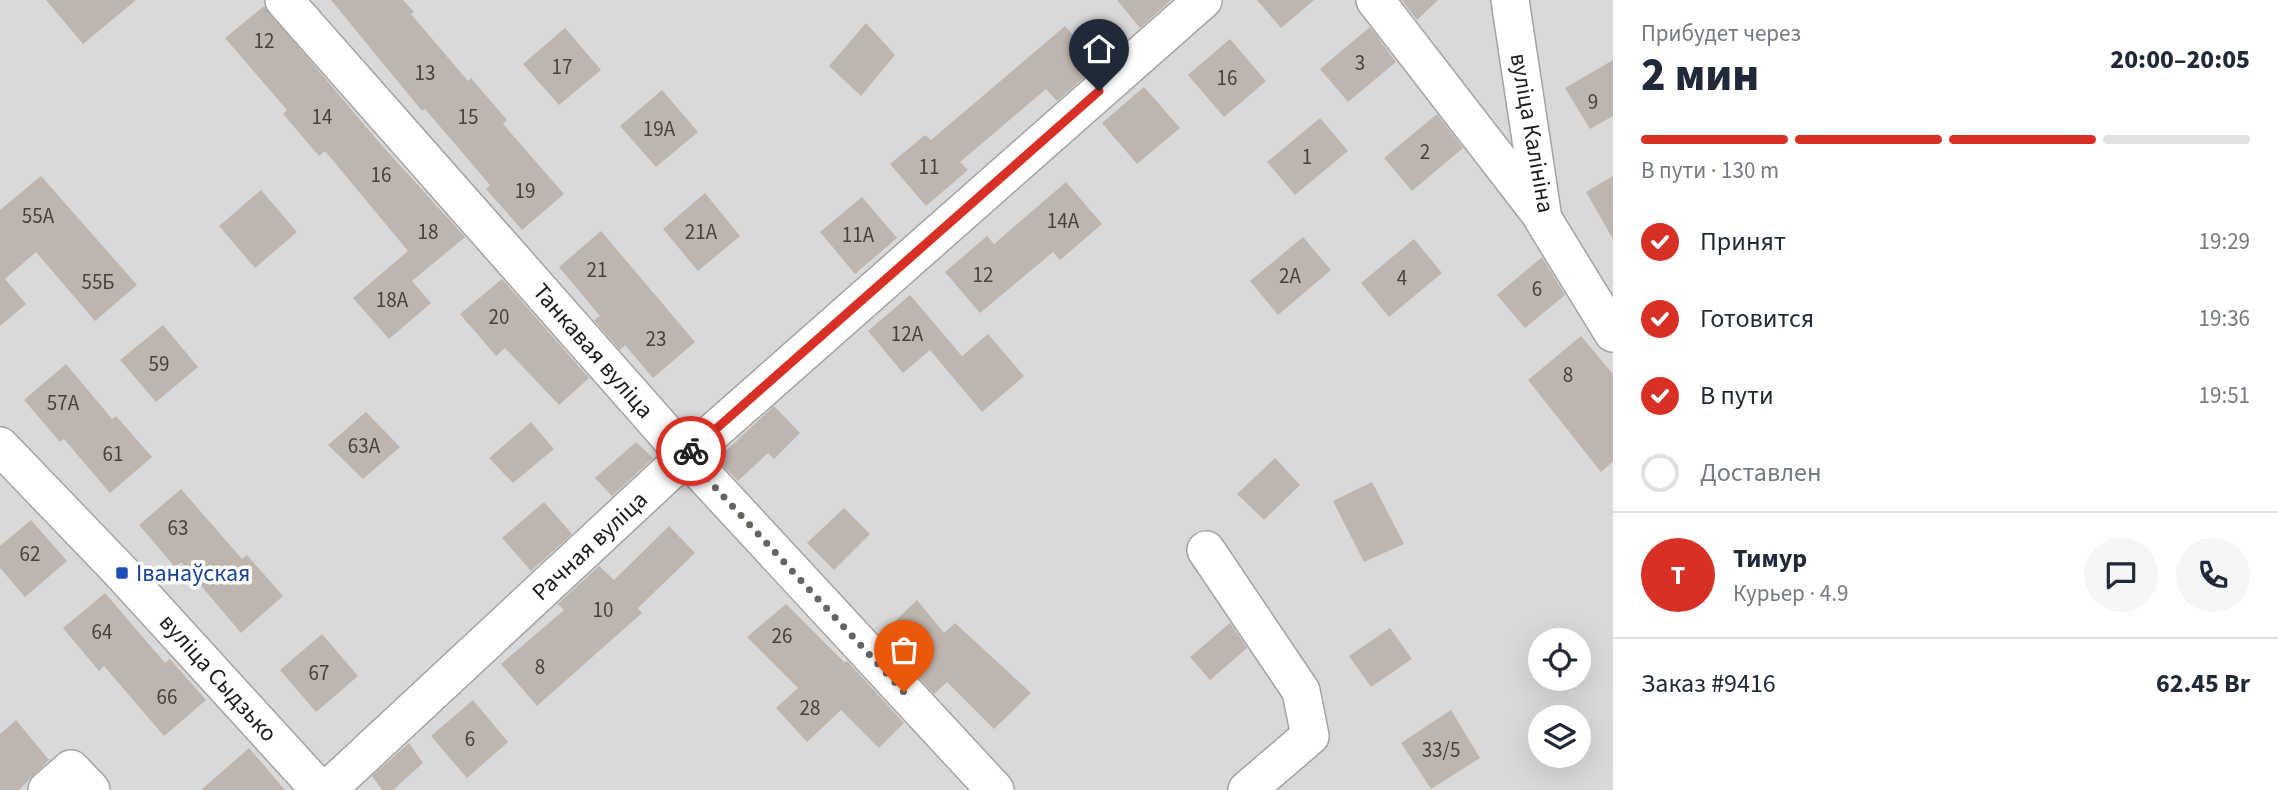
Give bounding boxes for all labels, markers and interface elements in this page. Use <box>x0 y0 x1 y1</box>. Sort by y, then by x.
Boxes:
text: Прибудет через <box>1641 17 1801 50</box>
pin <box>1069 19 1129 91</box>
house number: 12 <box>254 26 274 56</box>
icon: home <box>1080 30 1118 68</box>
text: 20:00–20:05 <box>2110 41 2250 78</box>
text: 2 мин <box>1641 43 1759 108</box>
house number: 3 <box>1355 48 1365 78</box>
street label: вуліца Калініна <box>1501 50 1563 216</box>
house number: 17 <box>552 52 572 82</box>
house number: 13 <box>415 58 435 88</box>
house number: 16 <box>1217 63 1237 93</box>
house number: 9 <box>1588 87 1598 117</box>
house number: 14 <box>312 102 332 132</box>
house number: 15 <box>458 102 478 132</box>
house number: 19А <box>643 114 676 144</box>
house number: 2 <box>1420 137 1430 167</box>
house number: 1 <box>1302 142 1312 172</box>
house number: 11 <box>919 152 939 182</box>
text: В пути · 130 m <box>1641 154 1779 187</box>
house number: 16 <box>371 160 391 190</box>
house number: 19 <box>515 176 535 206</box>
house number: 55А <box>22 201 55 231</box>
house number: 14А <box>1047 206 1080 236</box>
house number: 18 <box>418 217 438 247</box>
house number: 21А <box>685 217 718 247</box>
house number: 11А <box>842 220 875 250</box>
icon: check <box>1641 223 1679 261</box>
text: Принят <box>1700 223 1786 260</box>
text: 19:29 <box>2199 225 2250 258</box>
house number: 21 <box>587 255 607 285</box>
house number: 12 <box>973 260 993 290</box>
house number: 2А <box>1279 261 1301 291</box>
house number: 4 <box>1397 263 1407 293</box>
house number: 55Б <box>81 267 115 297</box>
house number: 6 <box>1532 274 1542 304</box>
street label: Танкавая вуліца <box>524 276 662 426</box>
house number: 18А <box>376 285 409 315</box>
icon: check <box>1641 300 1679 338</box>
text: Готовится <box>1700 300 1814 337</box>
house number: 20 <box>489 302 509 332</box>
text: 19:36 <box>2199 302 2250 335</box>
house number: 12А <box>891 319 924 349</box>
house number: 23 <box>646 324 666 354</box>
house number: 59 <box>149 349 169 379</box>
house number: 8 <box>1563 360 1573 390</box>
icon: check <box>1641 377 1679 415</box>
text: В пути <box>1700 377 1774 414</box>
text: 19:51 <box>2199 379 2250 412</box>
house number: 57А <box>47 388 80 418</box>
courier <box>656 416 726 486</box>
house number: 63А <box>348 431 381 461</box>
icon: bike <box>672 432 710 470</box>
house number: 61 <box>103 439 123 469</box>
text: Доставлен <box>1700 454 1822 491</box>
street label: Рачная вуліца <box>524 483 656 609</box>
house number: 63 <box>168 513 188 543</box>
button: chat <box>2084 538 2158 612</box>
button: phone <box>2176 538 2250 612</box>
house number: 62 <box>20 539 40 569</box>
text: Тимур <box>1733 540 1807 577</box>
place label: Іванаўская <box>136 556 250 591</box>
text: Т <box>1671 557 1685 594</box>
marker: Іванаўская <box>114 565 130 581</box>
text: Курьер · 4.9 <box>1733 577 1848 610</box>
house number: 10 <box>593 595 613 625</box>
street label: вуліца Сыдзько <box>151 606 285 750</box>
house number: 64 <box>92 617 112 647</box>
pin <box>874 620 934 692</box>
house number: 26 <box>772 621 792 651</box>
map controls <box>1528 628 1591 768</box>
button: locate <box>1528 628 1591 691</box>
icon: bag <box>885 631 923 669</box>
house number: 8 <box>535 652 545 682</box>
house number: 67 <box>309 658 329 688</box>
text: Заказ #9416 <box>1641 665 1776 702</box>
text: 62.45 Br <box>2156 665 2250 702</box>
house number: 66 <box>157 682 177 712</box>
house number: 28 <box>800 693 820 723</box>
button: layers <box>1528 705 1591 768</box>
house number: 6 <box>465 724 475 754</box>
house number: 33/5 <box>1422 735 1460 765</box>

